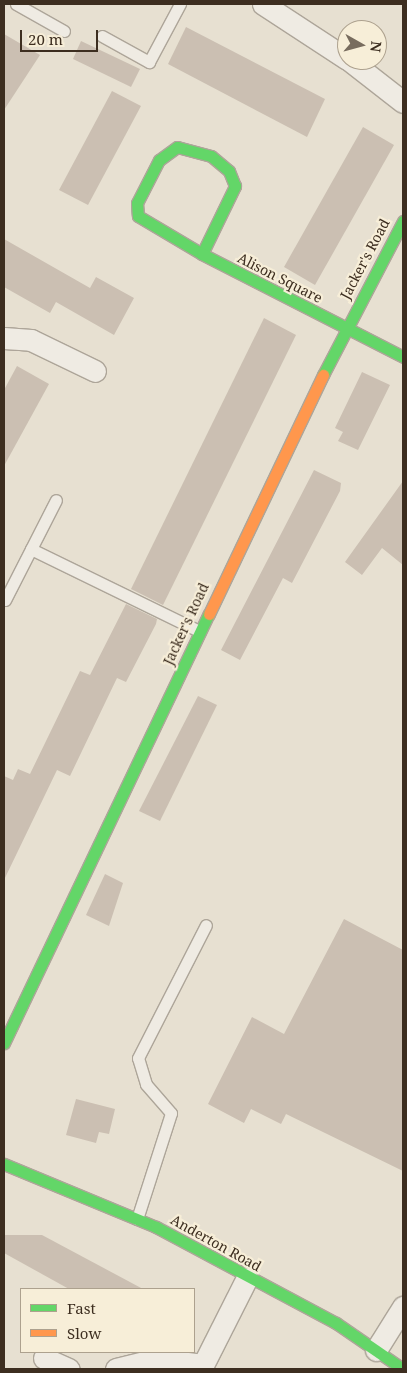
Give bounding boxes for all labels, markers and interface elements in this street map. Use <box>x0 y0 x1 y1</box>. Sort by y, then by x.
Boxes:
scale bar <box>22 20 100 52</box>
north arrow <box>337 20 387 70</box>
text: 20 m <box>28 29 63 49</box>
text: N <box>366 40 386 53</box>
street label: Jacker's Road <box>337 216 393 302</box>
street label: Alison Square <box>235 249 325 307</box>
street label: Jacker's Road <box>160 580 212 668</box>
street label: Anderton Road <box>168 1211 264 1275</box>
legend <box>20 1288 195 1353</box>
text: Fast <box>67 1298 96 1318</box>
text: Slow <box>67 1323 101 1343</box>

